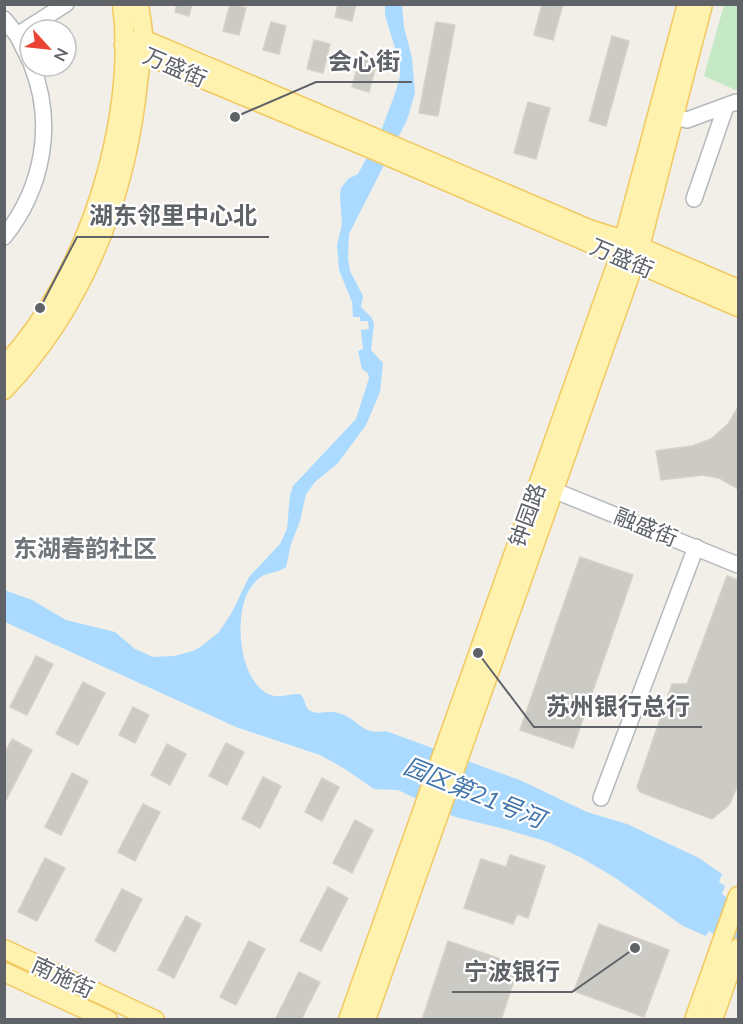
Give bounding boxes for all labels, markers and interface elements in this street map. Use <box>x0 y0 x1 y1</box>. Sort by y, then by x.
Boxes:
north arrow <box>18 18 78 78</box>
callout: 会心街 <box>316 40 412 82</box>
street label: 万盛街 <box>139 41 211 93</box>
text: N <box>50 45 73 65</box>
text: 会心街 <box>328 46 400 76</box>
callout: 湖东邻里中心北 <box>77 195 269 237</box>
text: 湖东邻里中心北 <box>89 200 257 230</box>
street label: 万盛街 <box>586 232 658 284</box>
street label: 钟园路 <box>503 479 551 551</box>
street label: 融盛街 <box>610 502 682 552</box>
district label: 东湖春韵社区 <box>13 533 157 563</box>
callout: 苏州银行总行 <box>534 685 702 727</box>
text: 苏州银行总行 <box>546 691 690 721</box>
water label: 园区第21号河 <box>400 750 553 835</box>
street label: 南施街 <box>27 950 99 1004</box>
callout: 宁波银行 <box>452 950 572 992</box>
text: 宁波银行 <box>464 956 560 986</box>

